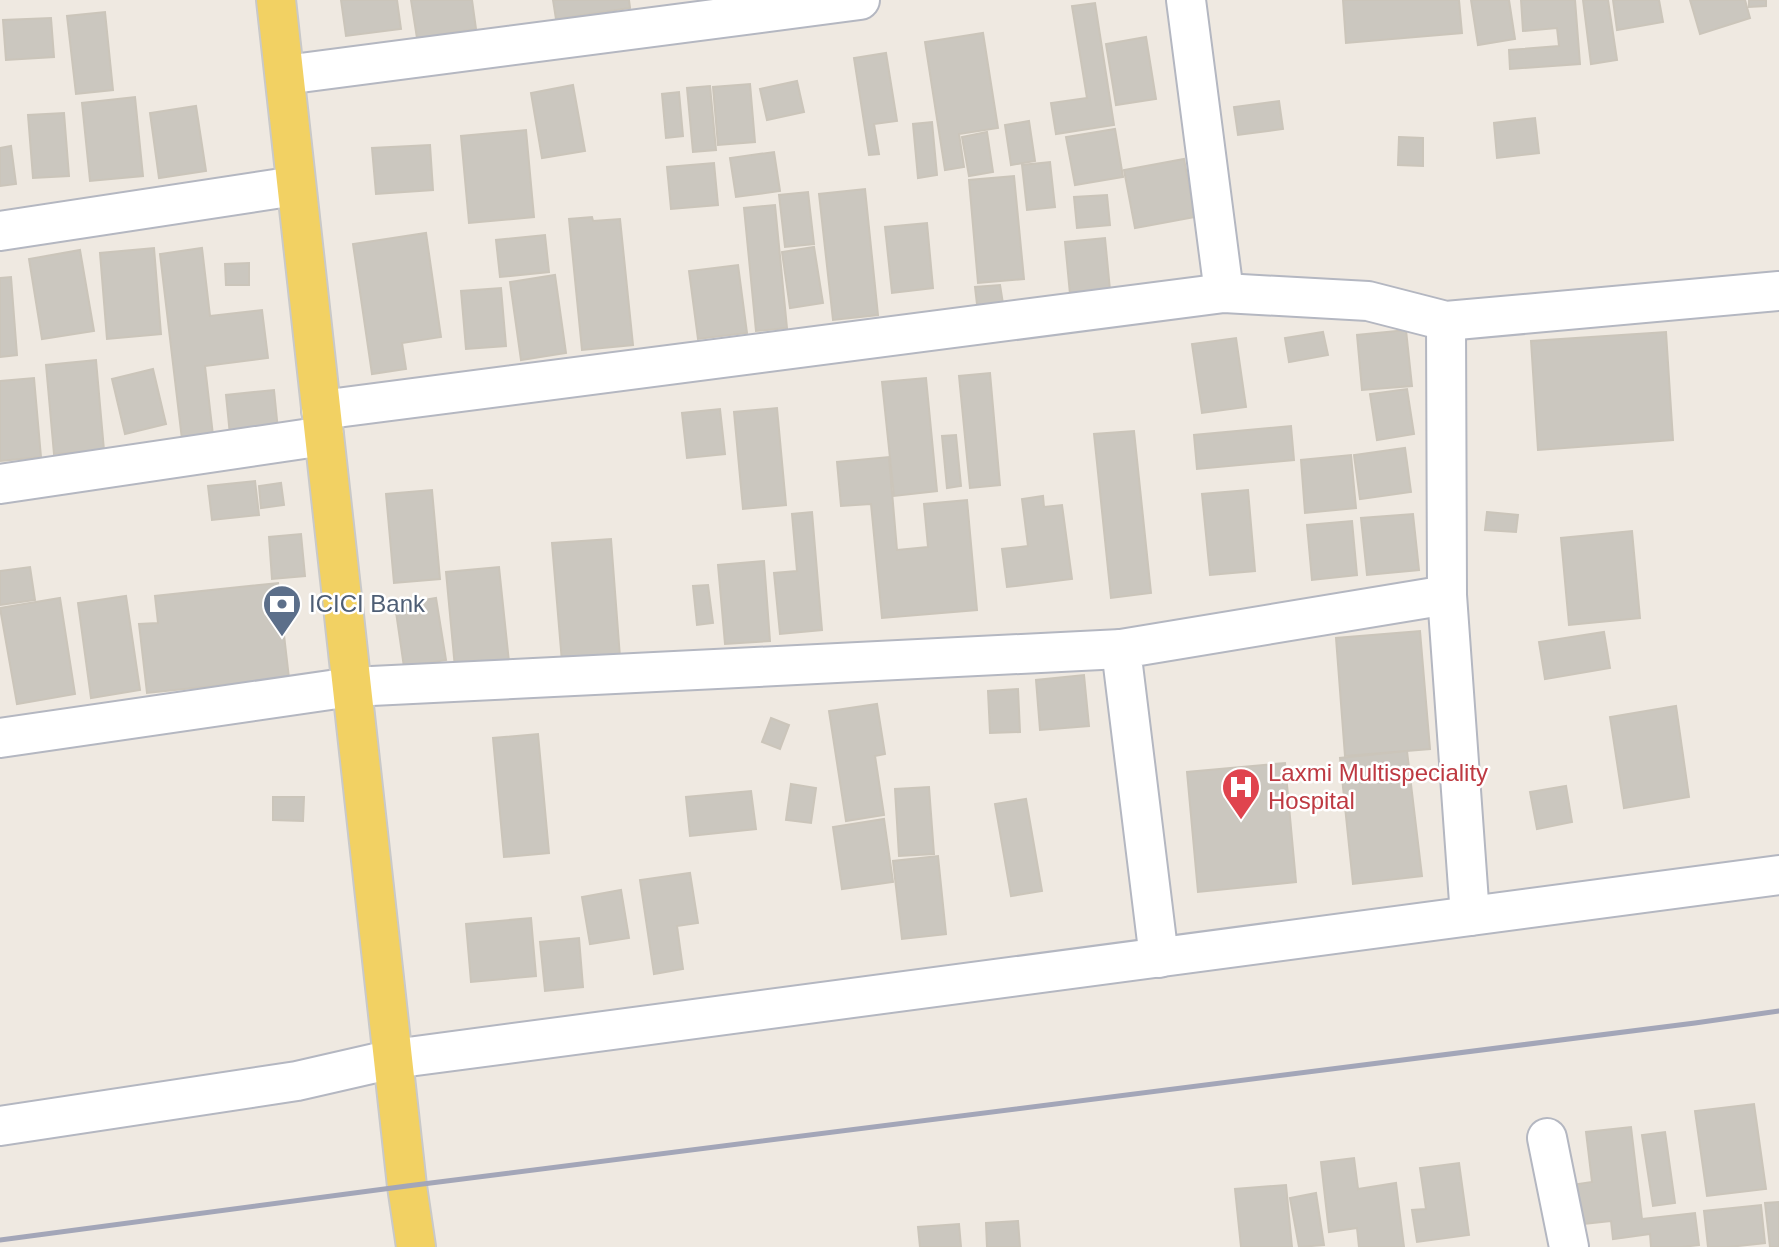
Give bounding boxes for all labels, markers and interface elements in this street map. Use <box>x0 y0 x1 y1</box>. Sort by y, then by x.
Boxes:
bank icon: ICICI Bank <box>261 583 303 638</box>
place label: ICICI Bank <box>309 590 426 617</box>
place label: Laxmi Multispeciality Hospital <box>1268 759 1488 814</box>
hospital icon: Laxmi Multispeciality Hospital <box>1220 766 1262 821</box>

